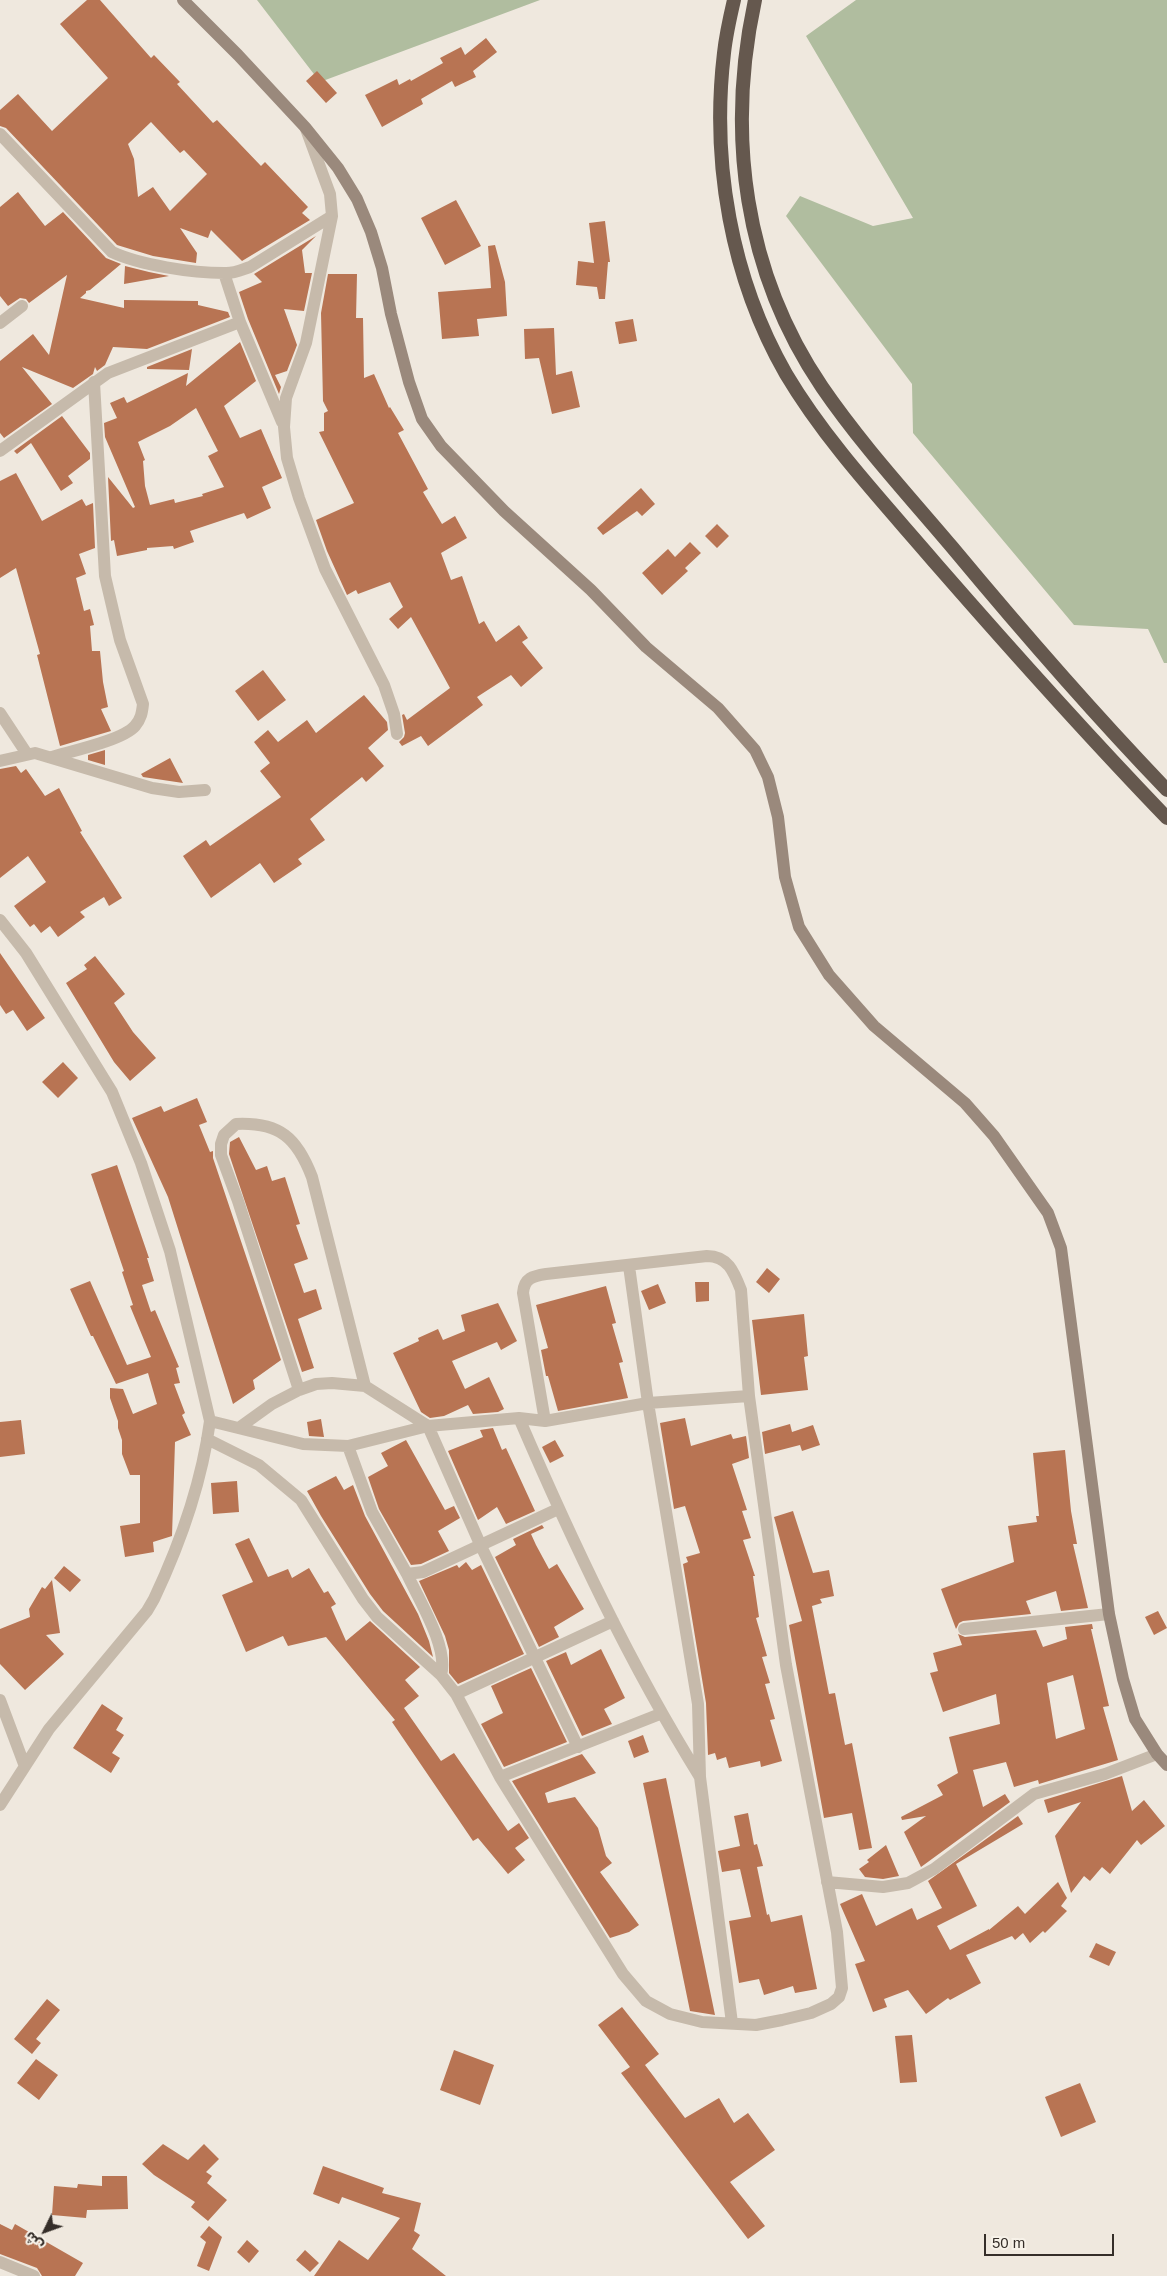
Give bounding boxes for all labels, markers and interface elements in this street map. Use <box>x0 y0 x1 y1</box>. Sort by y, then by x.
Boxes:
north arrow <box>20 2206 70 2256</box>
scale bar <box>987 2224 1117 2256</box>
text: ش <box>21 2229 46 2254</box>
text: 50 m <box>992 2234 1025 2251</box>

